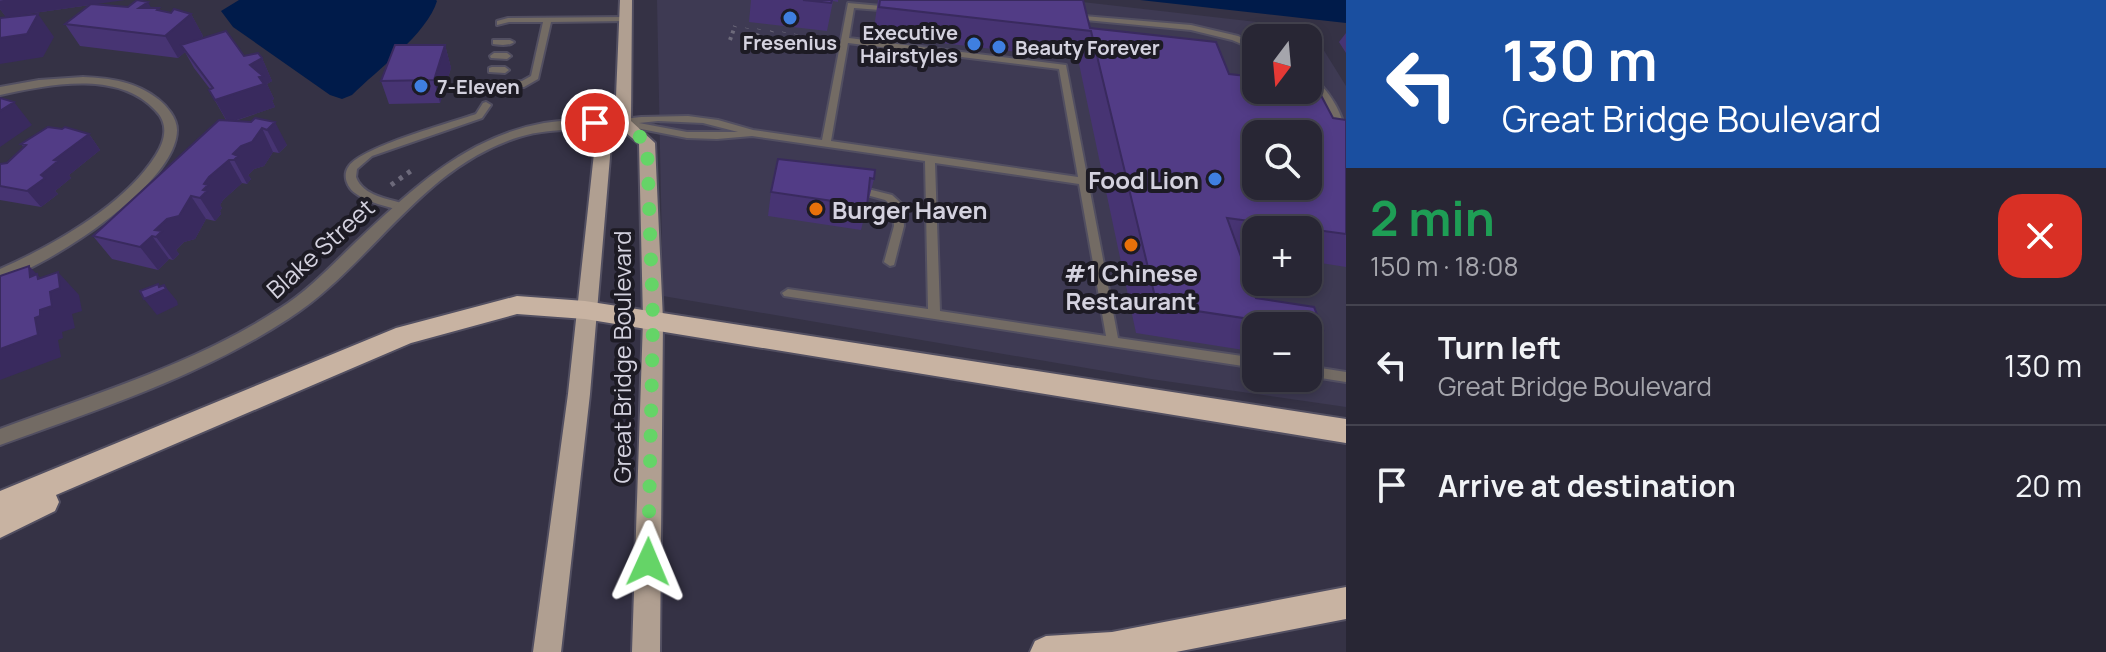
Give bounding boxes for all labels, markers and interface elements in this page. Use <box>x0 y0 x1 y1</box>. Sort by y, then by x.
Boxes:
marker: Fresenius <box>781 9 799 27</box>
place label: Executive Hairstyles <box>860 19 958 69</box>
text: 130 m <box>1502 21 1658 98</box>
north arrow <box>1242 24 1322 104</box>
map controls <box>1242 24 1322 392</box>
place label: Fresenius <box>743 29 837 56</box>
icon: left <box>1370 32 1474 136</box>
place label: Beauty Forever <box>1015 34 1160 61</box>
marker: Executive Hairstyles <box>965 35 983 53</box>
marker: Beauty Forever <box>990 38 1008 56</box>
place label: 7-Eleven <box>437 73 520 100</box>
marker: 7-Eleven <box>412 77 430 95</box>
pin <box>561 89 629 157</box>
text: Great Bridge Boulevard <box>1502 94 1881 143</box>
icon: arrive <box>573 101 617 145</box>
button: search <box>1242 120 1322 200</box>
place label: Food Lion <box>1088 163 1199 196</box>
marker: Food Lion <box>1206 170 1224 188</box>
text: 2 min <box>1370 185 1495 250</box>
street label: Blake Street <box>259 191 381 305</box>
place label: Burger Haven <box>832 193 987 226</box>
button: close <box>1998 194 2082 278</box>
marker: Burger Haven <box>807 200 825 218</box>
button: + <box>1242 216 1322 296</box>
street label: Great Bridge Boulevard <box>605 231 638 483</box>
marker: #1 Chinese Restaurant <box>1122 236 1140 254</box>
text: 150 m · 18:08 <box>1370 248 1519 284</box>
place label: #1 Chinese Restaurant <box>1064 256 1198 317</box>
button: − <box>1242 312 1322 392</box>
text: Turn left <box>1438 327 1561 368</box>
icon: left <box>1370 343 1414 387</box>
text: 130 m <box>2004 345 2082 386</box>
text: Great Bridge Boulevard <box>1438 368 1712 404</box>
icon: arrive <box>1370 463 1414 507</box>
text: Arrive at destination <box>1438 465 1736 506</box>
text: 20 m <box>2015 465 2082 506</box>
position arrow <box>606 520 690 604</box>

